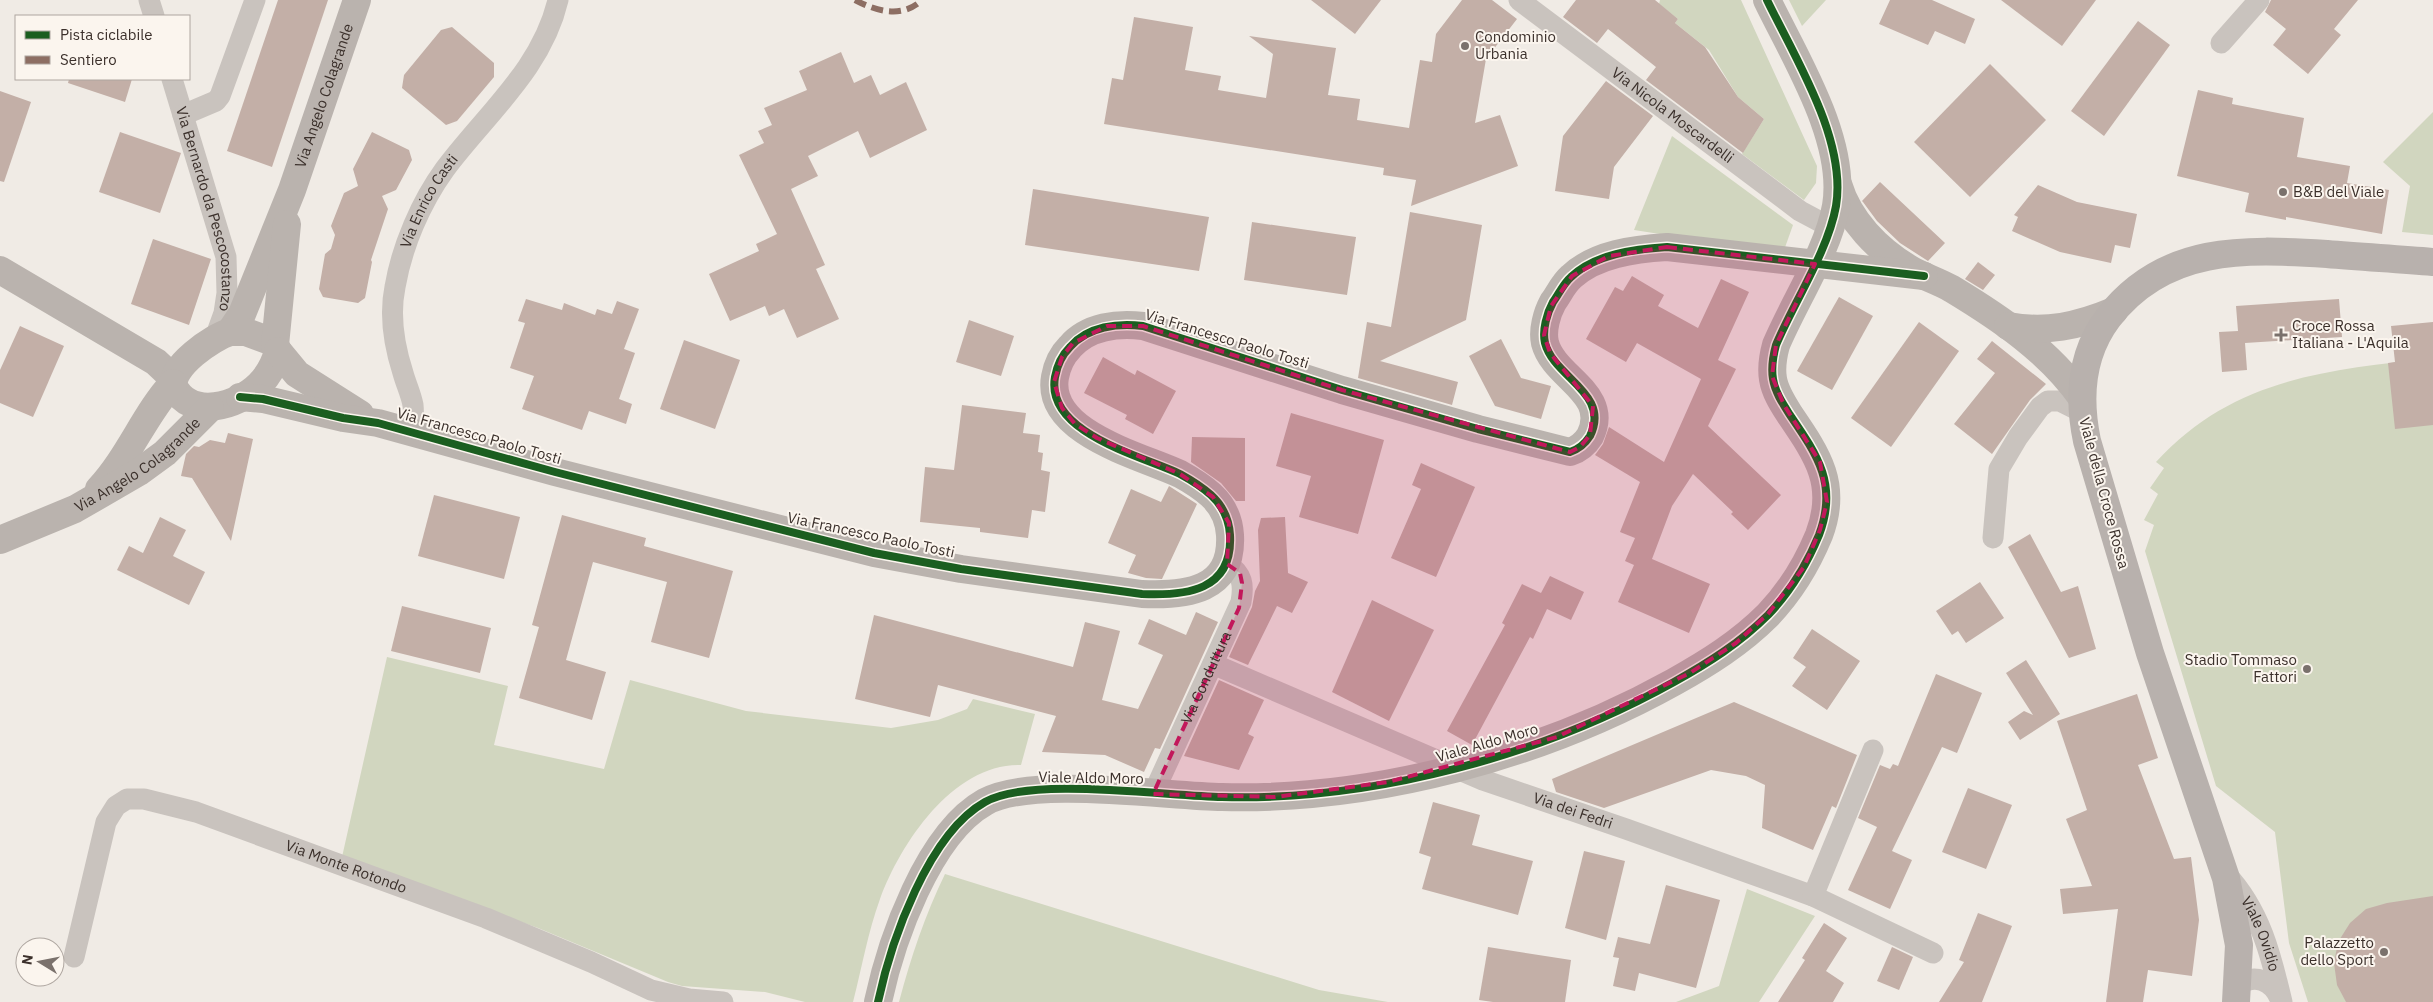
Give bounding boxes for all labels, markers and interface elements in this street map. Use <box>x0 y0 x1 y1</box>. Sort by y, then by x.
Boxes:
legend <box>15 15 190 80</box>
street label: Via Angelo Colagrande <box>290 21 357 170</box>
text: Pista ciclabile <box>60 25 153 44</box>
place label: Condominio Urbania <box>1475 27 1556 63</box>
marker: Condominio Urbania <box>1459 40 1471 52</box>
text: Sentiero <box>60 50 117 69</box>
street label: Via Nicola Moscardelli <box>1608 63 1738 167</box>
street label: Via Bernardo da Pescocostanzo <box>172 104 237 313</box>
street label: Via Enrico Casti <box>396 150 462 250</box>
place label: B&B del Viale <box>2293 182 2384 201</box>
marker: B&B del Viale <box>2277 186 2289 198</box>
street label: Via Francesco Paolo Tosti <box>1143 305 1311 373</box>
place label: Croce Rossa Italiana - L'Aquila <box>2292 316 2409 352</box>
marker: Croce Rossa Italiana - L'Aquila <box>2274 328 2288 342</box>
street label: Via Francesco Paolo Tosti <box>395 403 564 468</box>
street label: Via Angelo Colagrande <box>71 413 204 516</box>
street label: Viale della Croce Rossa <box>2075 415 2134 571</box>
street label: Via Francesco Paolo Tosti <box>786 507 956 562</box>
street label: Via Conduttura <box>1176 628 1235 727</box>
place label: Stadio Tommaso Fattori <box>2185 650 2297 686</box>
marker: Stadio Tommaso Fattori <box>2301 663 2313 675</box>
street label: Viale Aldo Moro <box>1434 719 1540 766</box>
street label: Viale Aldo Moro <box>1038 767 1144 788</box>
street label: Via dei Fedri <box>1531 788 1615 833</box>
street label: Via Monte Rotondo <box>283 836 409 897</box>
street label: Viale Ovidio <box>2237 893 2284 974</box>
place label: Palazzetto dello Sport <box>2300 933 2374 969</box>
north arrow <box>15 937 65 987</box>
marker: Palazzetto dello Sport <box>2378 946 2390 958</box>
text: N <box>17 953 37 966</box>

